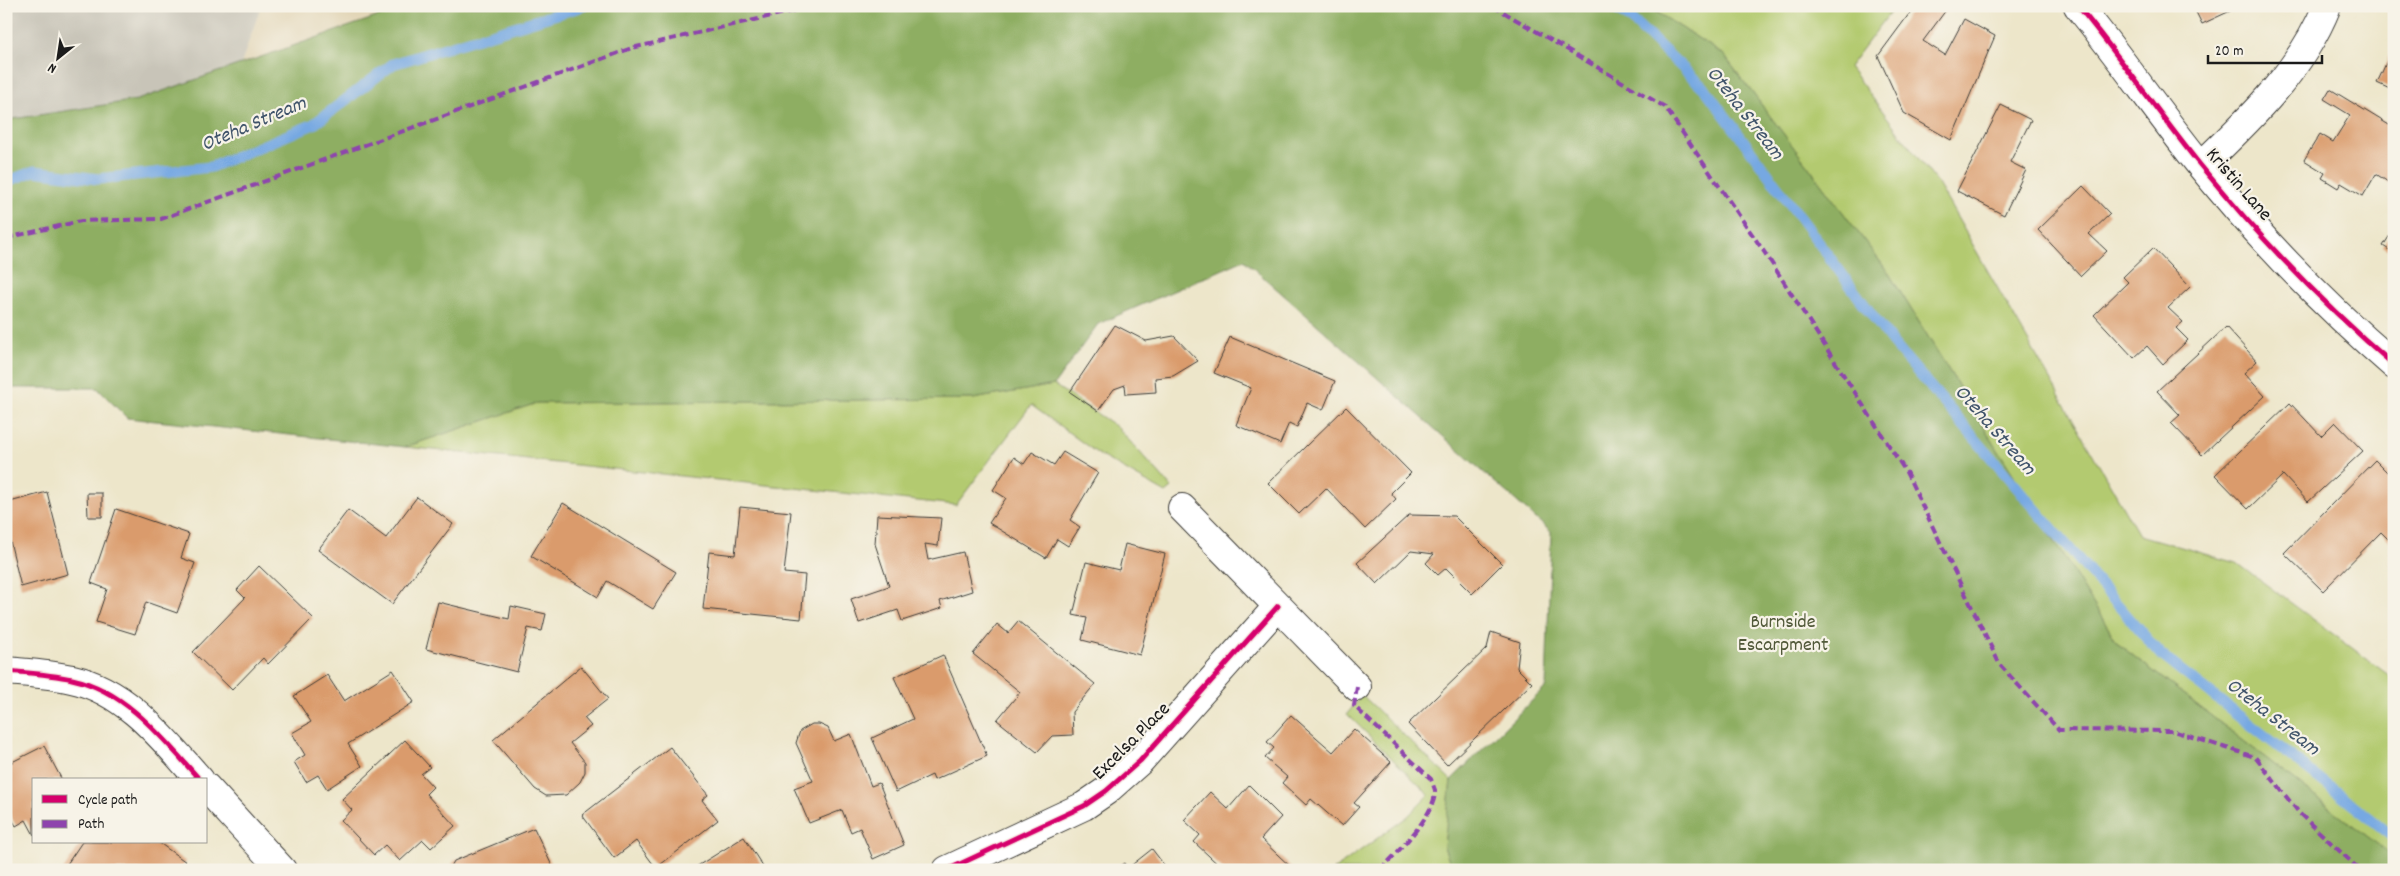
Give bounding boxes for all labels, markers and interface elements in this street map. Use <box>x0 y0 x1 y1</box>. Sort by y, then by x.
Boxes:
north arrow <box>32 32 82 82</box>
scale bar <box>2208 32 2321 64</box>
text: 20 m <box>2215 41 2243 63</box>
text: N <box>44 57 60 78</box>
water label: Oteha Stream <box>1698 61 1791 168</box>
water label: Oteha Stream <box>197 89 312 161</box>
street label: Kristin Lane <box>2198 142 2278 228</box>
water label: Oteha Stream <box>1946 379 2042 483</box>
park label: Burnside Escarpment <box>1738 609 1828 660</box>
water label: Oteha Stream <box>2219 672 2326 765</box>
street label: Excelsa Place <box>1087 696 1178 787</box>
legend <box>32 778 208 844</box>
text: Cycle path <box>78 790 138 812</box>
text: Path <box>78 814 104 836</box>

